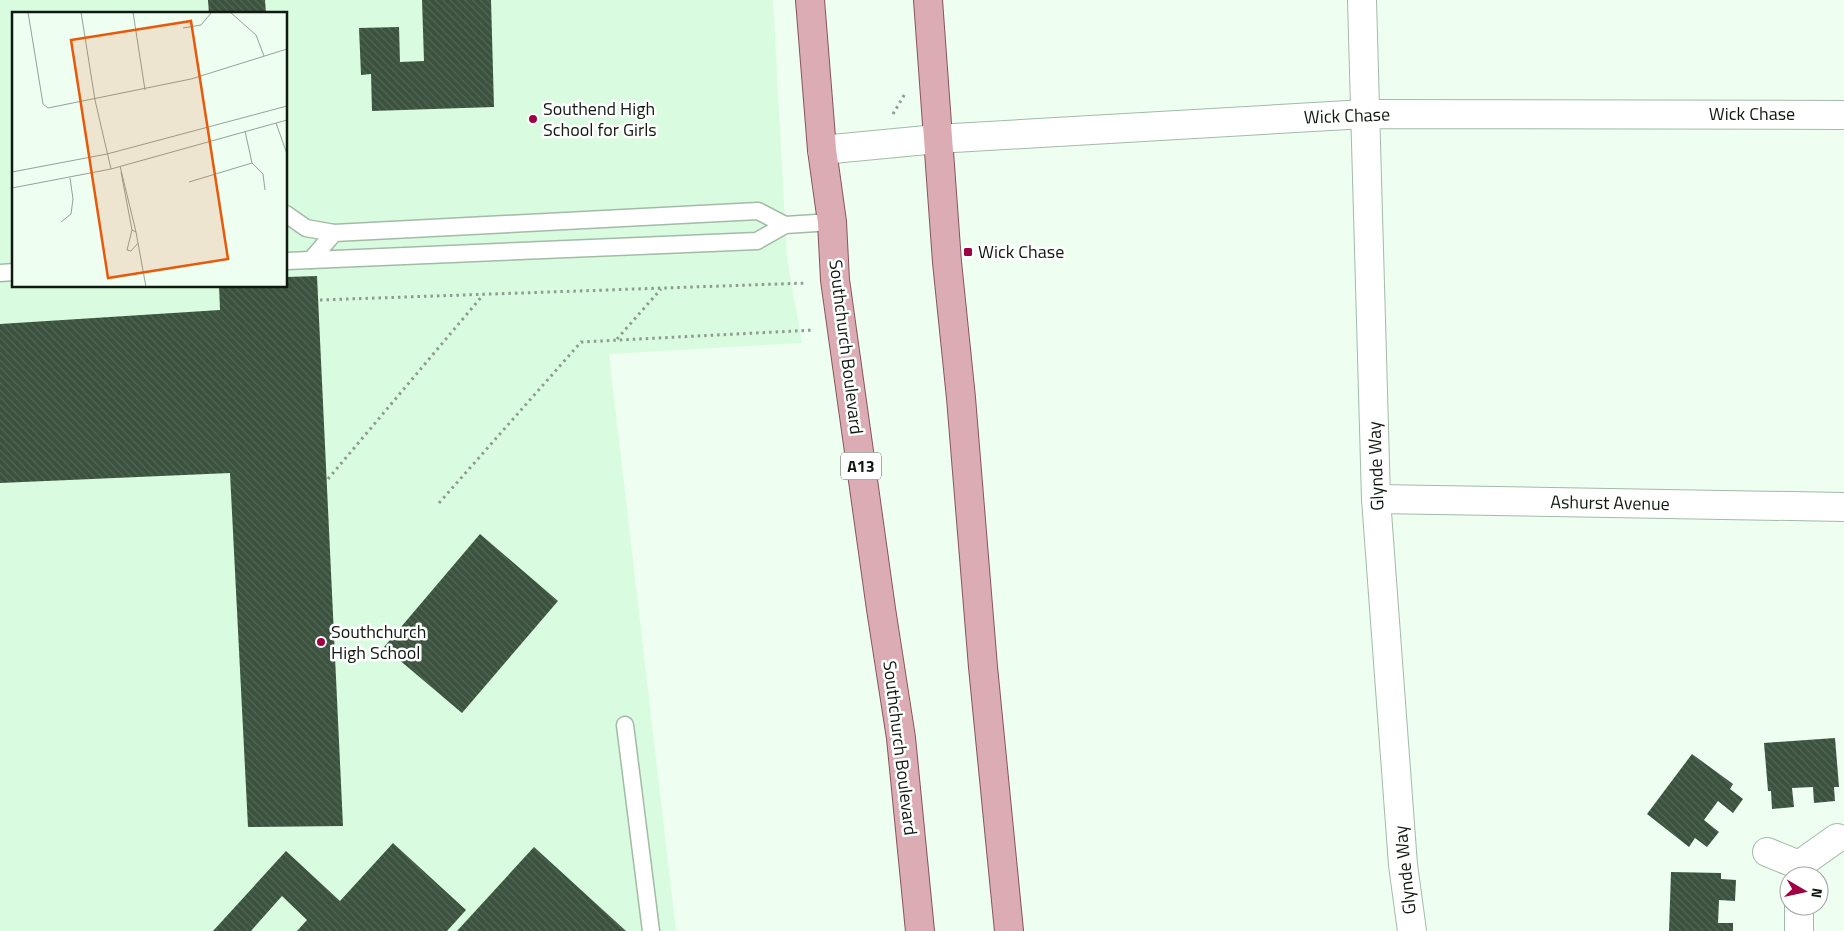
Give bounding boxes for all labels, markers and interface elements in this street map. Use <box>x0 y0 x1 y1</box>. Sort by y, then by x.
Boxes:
inset map <box>12 12 288 288</box>
place label: Southend High School for Girls <box>543 95 657 143</box>
street label: Wick Chase <box>1709 100 1795 127</box>
street label: Wick Chase <box>1303 101 1391 130</box>
marker: Southend High School for Girls <box>527 113 539 125</box>
place label: Wick Chase <box>978 238 1064 265</box>
marker: Wick Chase <box>962 246 974 258</box>
street label: Southchurch Boulevard <box>822 258 871 436</box>
street label: Glynde Way <box>1360 421 1391 511</box>
road number: A13 <box>841 452 881 480</box>
street label: Ashurst Avenue <box>1550 488 1670 517</box>
place label: Southchurch High School <box>331 618 426 666</box>
marker: Southchurch High School <box>315 636 327 648</box>
street label: Southchurch Boulevard <box>876 659 925 837</box>
street label: Glynde Way <box>1386 824 1423 916</box>
north arrow <box>1779 866 1829 916</box>
text: N <box>1806 887 1828 900</box>

